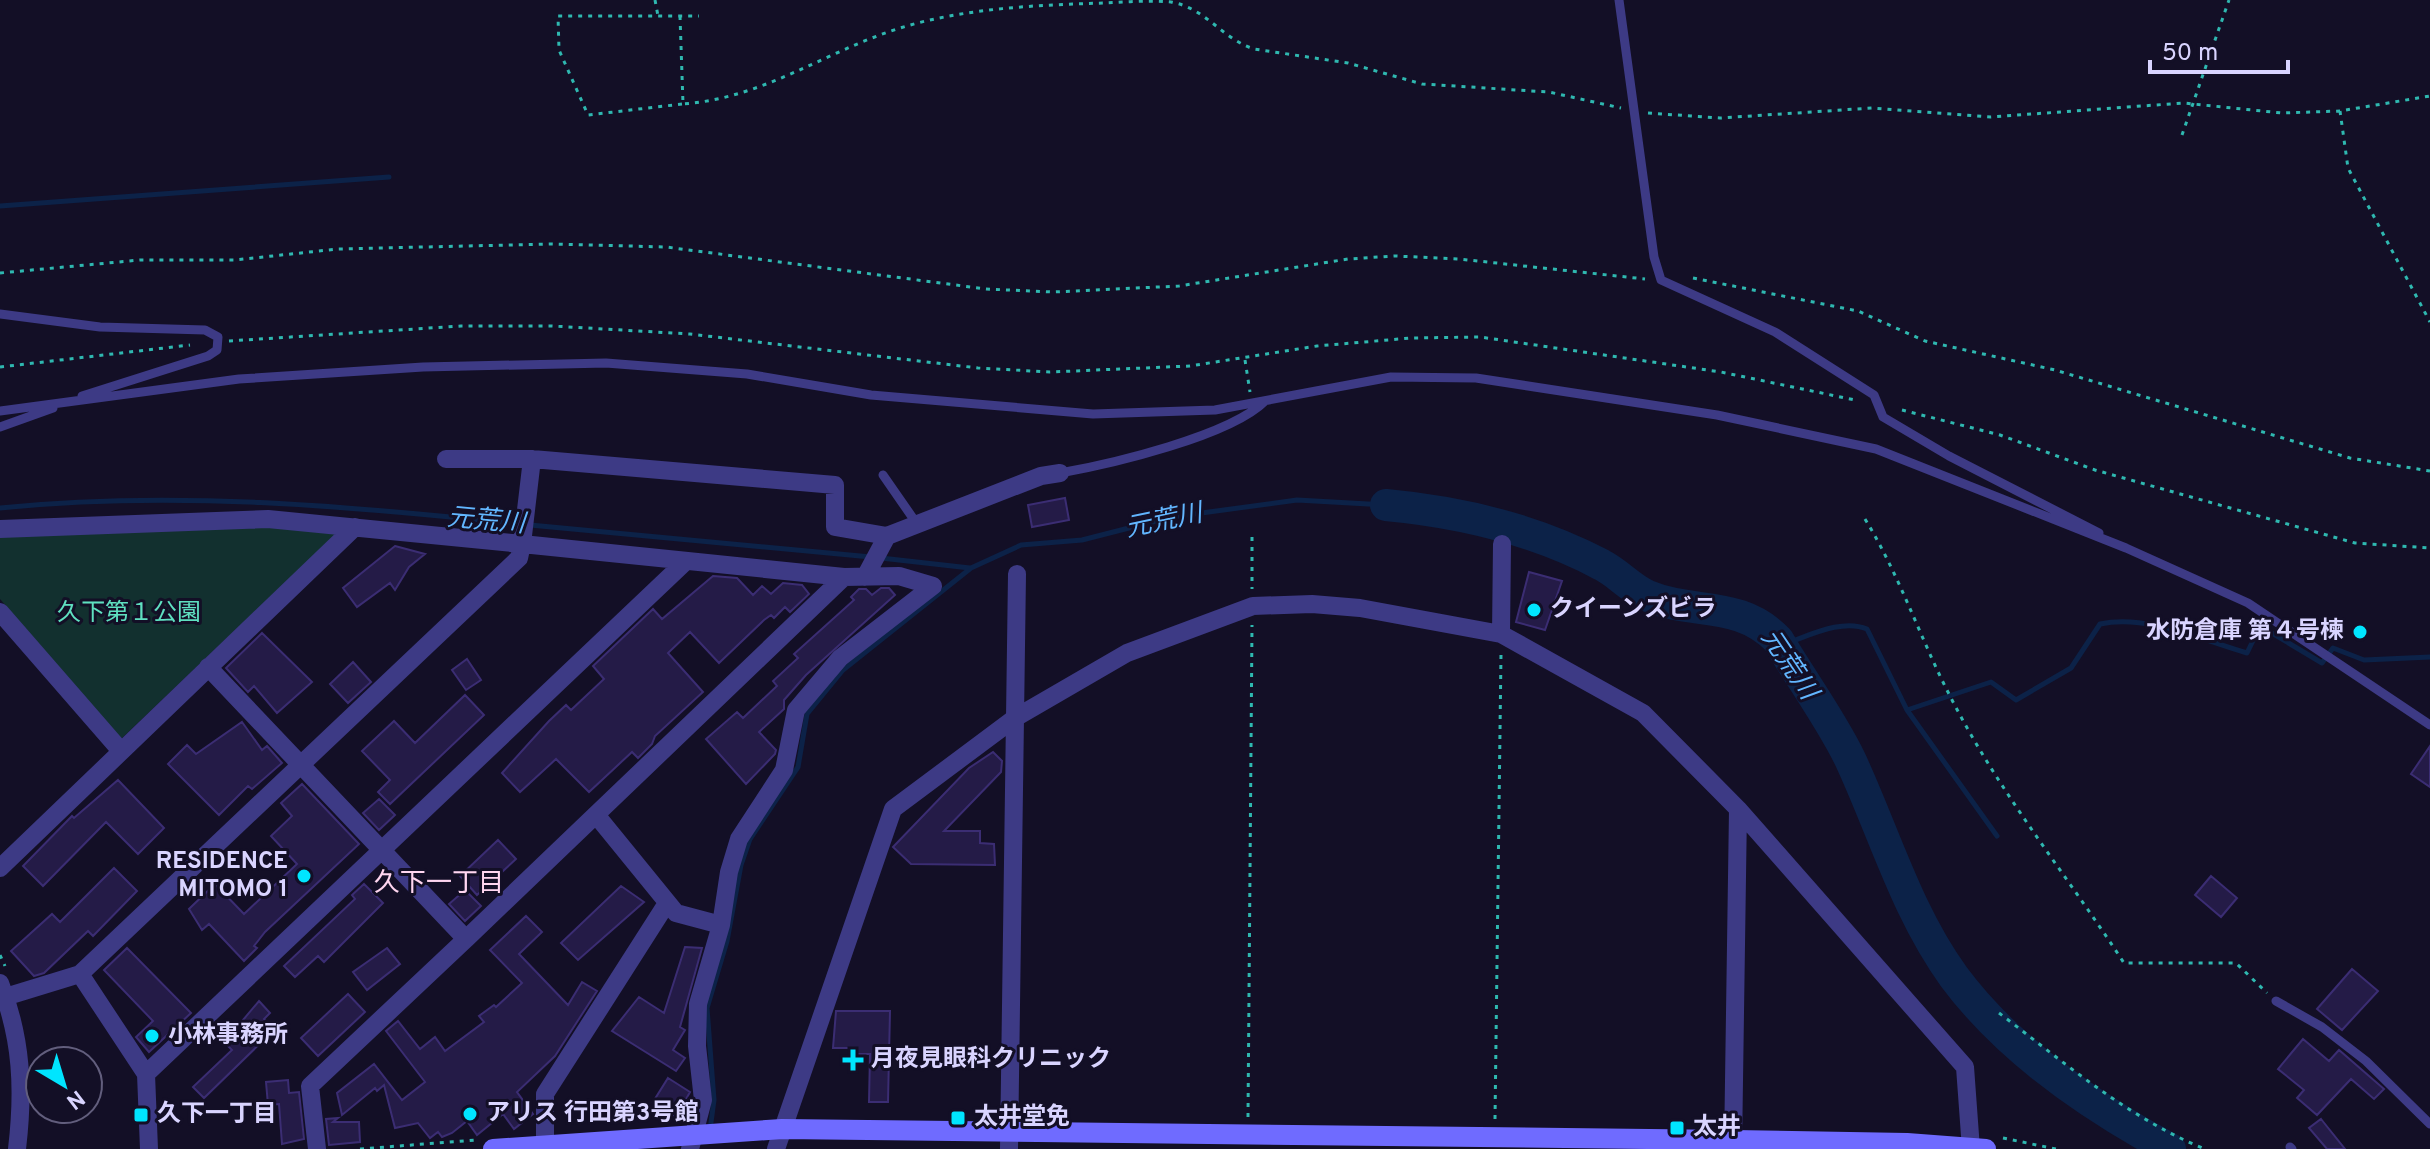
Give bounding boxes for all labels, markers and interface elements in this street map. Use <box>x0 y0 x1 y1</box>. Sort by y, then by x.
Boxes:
scale bar <box>2150 24 2288 74</box>
text: 50 m <box>2162 39 2218 69</box>
water label: 元荒川 <box>1122 497 1209 546</box>
water label: 元荒川 <box>446 502 529 542</box>
place label: クイーンズビラ <box>1550 595 1716 625</box>
park label: 久下第１公園 <box>57 599 201 629</box>
marker: クイーンズビラ <box>1525 601 1543 619</box>
place label: 水防倉庫 第４号楝 <box>2146 617 2344 647</box>
water label: 元荒川 <box>1753 623 1825 709</box>
marker: 水防倉庫 第４号楝 <box>2351 623 2369 641</box>
place label: RESIDENCE MITOMO 1 <box>156 847 288 905</box>
marker: RESIDENCE MITOMO 1 <box>295 867 313 885</box>
district label: 久下一丁目 <box>374 868 504 901</box>
place label: 小林事務所 <box>168 1021 288 1051</box>
marker: 小林事務所 <box>143 1027 161 1045</box>
north arrow <box>24 1045 104 1125</box>
place label: 月夜見眼科クリニック <box>871 1045 1111 1075</box>
marker: 月夜見眼科クリニック <box>842 1049 864 1071</box>
text: N <box>60 1083 89 1114</box>
place label: アリス 行田第3号館 <box>486 1099 698 1129</box>
place label: 久下一丁目 <box>157 1100 277 1130</box>
place label: 太井堂免 <box>974 1103 1070 1133</box>
marker: アリス 行田第3号館 <box>461 1105 479 1123</box>
marker: 久下一丁目 <box>132 1106 150 1124</box>
marker: 太井堂免 <box>949 1109 967 1127</box>
place label: 太井 <box>1693 1113 1741 1143</box>
marker: 太井 <box>1668 1119 1686 1137</box>

